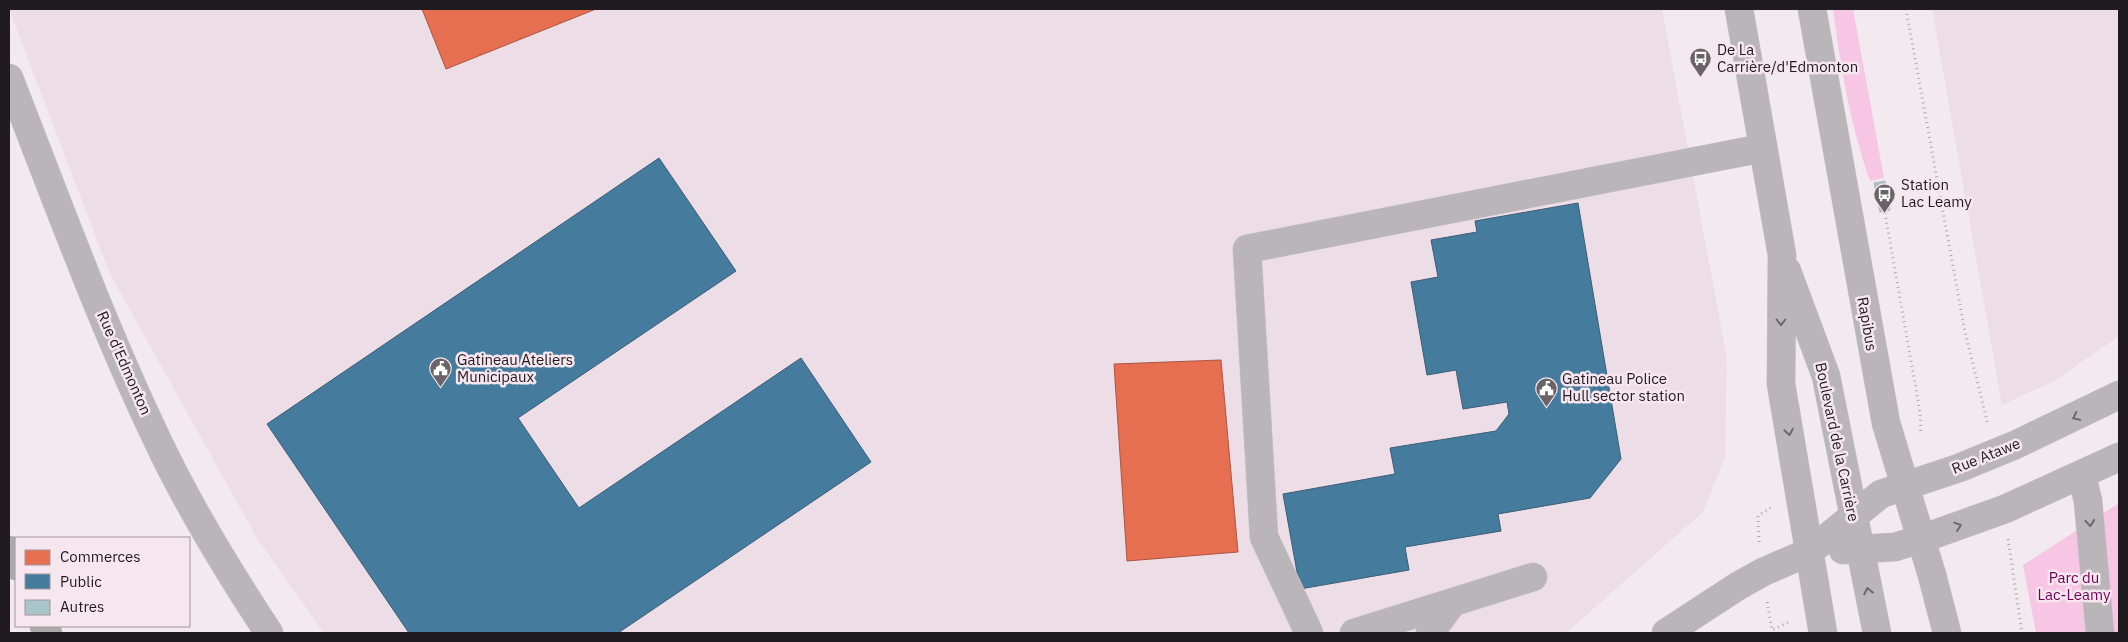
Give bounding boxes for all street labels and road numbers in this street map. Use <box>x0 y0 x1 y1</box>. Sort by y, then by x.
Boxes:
street label: Rapibus <box>1853 295 1882 352</box>
street label: Rue d'Edmonton <box>93 308 156 418</box>
street label: Boulevard de la Carrière <box>1811 361 1864 523</box>
street label: Rue Atawe <box>1949 433 2023 478</box>

